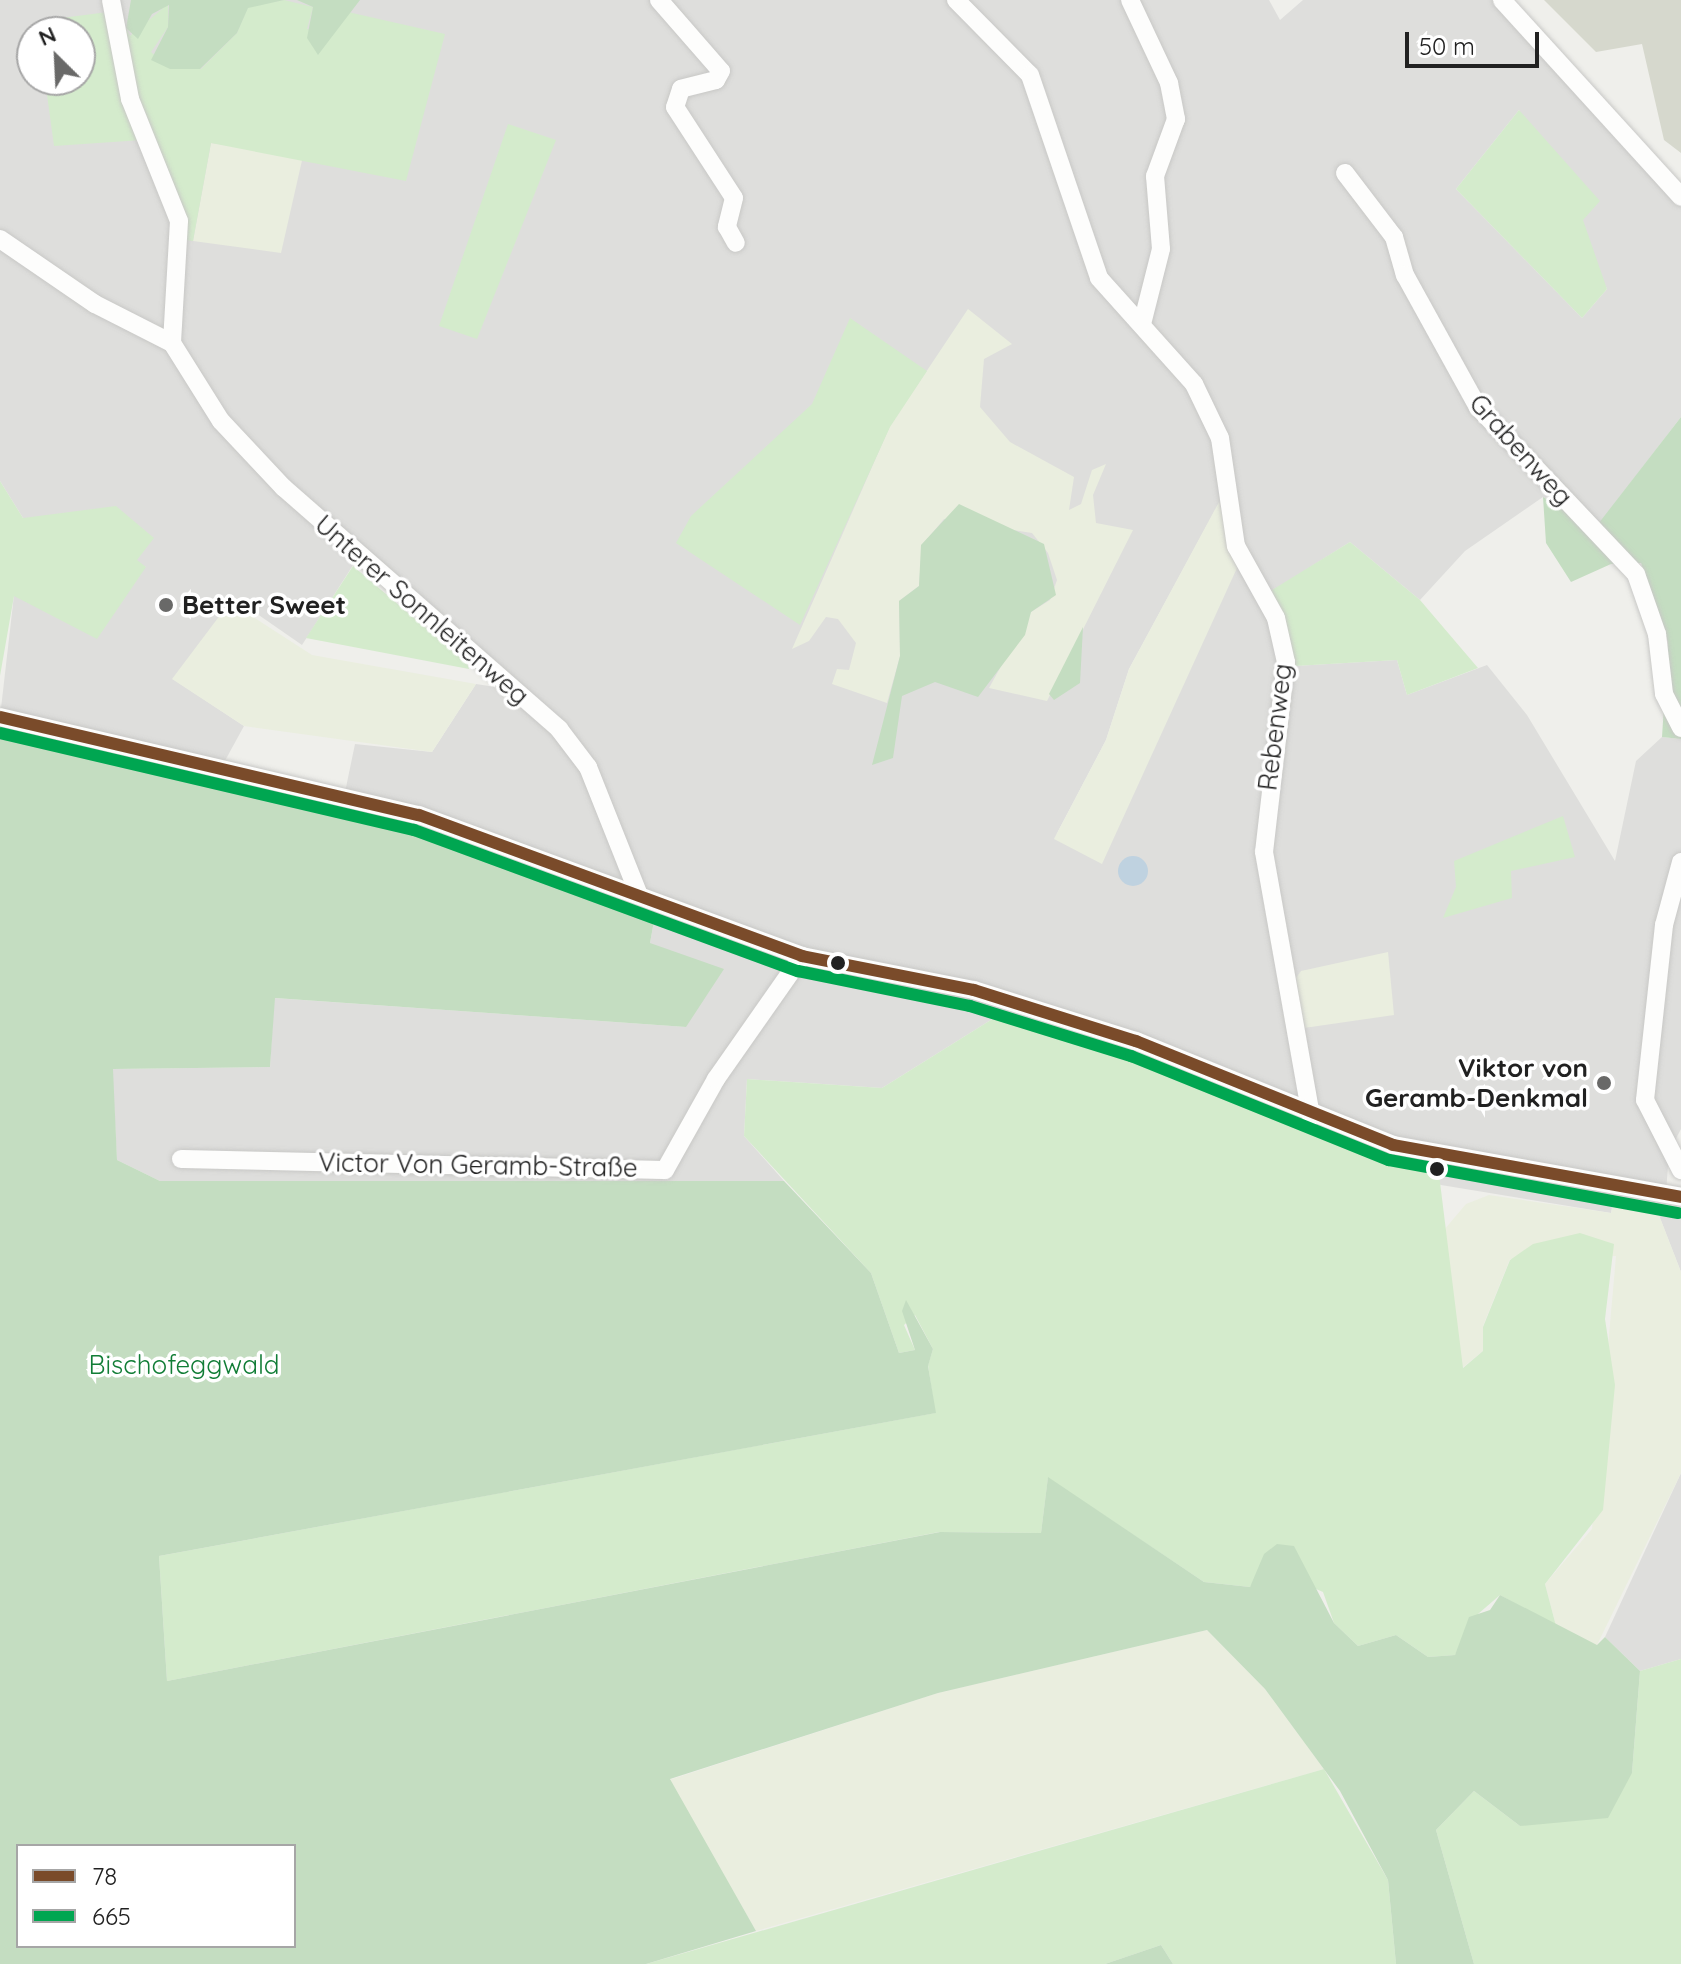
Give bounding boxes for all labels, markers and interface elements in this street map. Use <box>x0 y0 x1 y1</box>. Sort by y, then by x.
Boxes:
north arrow <box>16 16 96 96</box>
scale bar <box>1409 16 1543 66</box>
text: N <box>34 20 60 52</box>
text: 50 m <box>1419 31 1475 61</box>
street label: Grabenweg <box>1463 388 1579 512</box>
street label: Unterer Sonnleitenweg <box>309 509 535 711</box>
place label: Better Sweet <box>182 589 346 621</box>
marker: Better Sweet <box>157 596 175 614</box>
street label: Rebenweg <box>1252 662 1298 792</box>
unlabelled marker <box>830 955 846 971</box>
place label: Viktor von Geramb-Denkmal <box>1365 1052 1588 1114</box>
marker: Viktor von Geramb-Denkmal <box>1595 1074 1613 1092</box>
street label: Victor Von Geramb-Straße <box>318 1147 638 1183</box>
unlabelled marker <box>1429 1161 1445 1177</box>
park label: Bischofeggwald <box>89 1349 279 1381</box>
legend <box>16 1844 296 1948</box>
text: 78 <box>92 1861 117 1891</box>
text: 665 <box>92 1901 131 1931</box>

